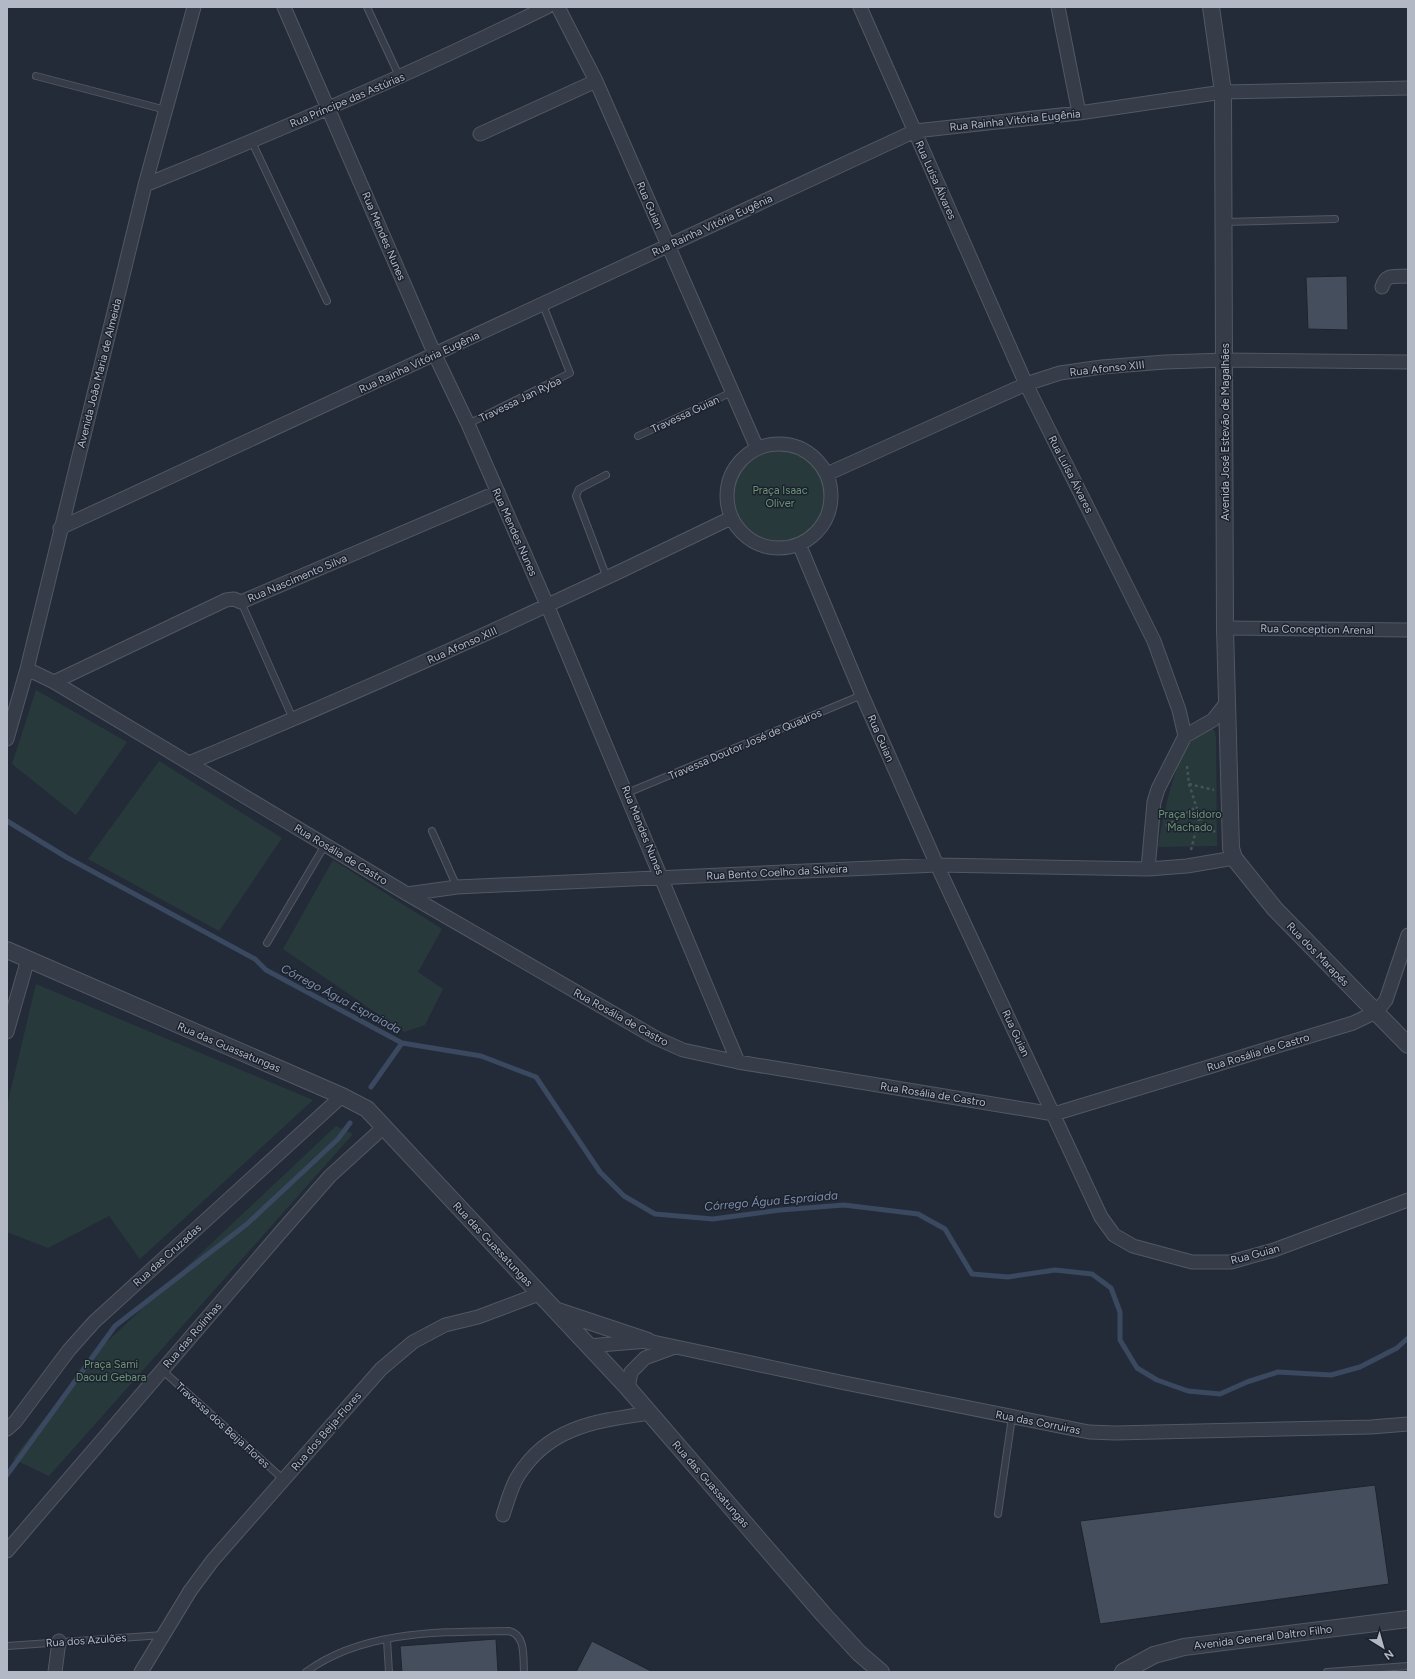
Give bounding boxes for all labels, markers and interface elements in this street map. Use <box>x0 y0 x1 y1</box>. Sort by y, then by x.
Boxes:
street label: Rua Príncipe das Astúrias <box>288 70 407 131</box>
street label: Rua Rainha Vitória Eugênia <box>949 107 1081 134</box>
street label: Rua Luísa Álvares <box>912 139 959 222</box>
street label: Rua Guian <box>633 180 666 231</box>
street label: Rua Mendes Nunes <box>359 190 408 282</box>
street label: Rua Rainha Vitória Eugênia <box>650 192 775 259</box>
street label: Avenida João Maria de Almeida <box>75 297 124 449</box>
street label: Rua Rainha Vitória Eugênia <box>357 329 482 396</box>
street label: Avenida José Estevão de Magalhães <box>1219 343 1232 521</box>
street label: Rua Afonso XIII <box>1069 358 1145 379</box>
street label: Travessa Jan Ryba <box>477 374 563 425</box>
street label: Travessa Guian <box>649 393 721 436</box>
street label: Rua Luísa Álvares <box>1045 433 1096 515</box>
park label: Praça Isaac Oliver <box>752 484 808 510</box>
street label: Rua Mendes Nunes <box>489 486 540 578</box>
street label: Rua Nascimento Silva <box>246 552 349 605</box>
street label: Rua Conception Arenal <box>1260 622 1374 637</box>
street label: Rua Afonso XIII <box>425 624 499 667</box>
street label: Travessa Doutor José de Quadros <box>667 706 824 783</box>
street label: Rua Guian <box>864 713 897 764</box>
street label: Rua Mendes Nunes <box>619 784 666 877</box>
park label: Praça Isidoro Machado <box>1158 808 1222 834</box>
street label: Rua Rosália de Castro <box>292 821 390 887</box>
street label: Rua Bento Coelho da Silveira <box>706 862 848 883</box>
street label: Rua dos Marapés <box>1284 920 1351 989</box>
water label: Córrego Água Espraiada <box>278 961 404 1037</box>
street label: Rua Rosália de Castro <box>571 986 671 1049</box>
street label: Rua Guian <box>999 1008 1032 1059</box>
street label: Rua das Guassatungas <box>175 1020 282 1075</box>
street label: Rua Rosália de Castro <box>1205 1031 1311 1074</box>
street label: Rua Rosália de Castro <box>879 1080 987 1109</box>
water label: Córrego Água Espraiada <box>704 1188 838 1214</box>
street label: Rua das Guassatungas <box>450 1199 535 1289</box>
street label: Rua das Cruzadas <box>131 1221 204 1289</box>
street label: Rua Guian <box>1229 1242 1281 1267</box>
street label: Rua das Rolinhas <box>160 1300 224 1371</box>
park label: Praça Sami Daoud Gebara <box>76 1358 146 1384</box>
street label: Travessa dos Beija Flores <box>173 1380 272 1471</box>
street label: Rua dos Beija-Flores <box>289 1389 364 1473</box>
street label: Rua das Corruiras <box>994 1408 1081 1437</box>
street label: Rua das Guassatungas <box>669 1438 752 1530</box>
street label: Avenida General Daltro Filho <box>1193 1623 1333 1652</box>
north arrow <box>1363 1627 1403 1667</box>
street label: Rua dos Azulões <box>45 1631 127 1650</box>
text: N <box>1381 1647 1396 1662</box>

